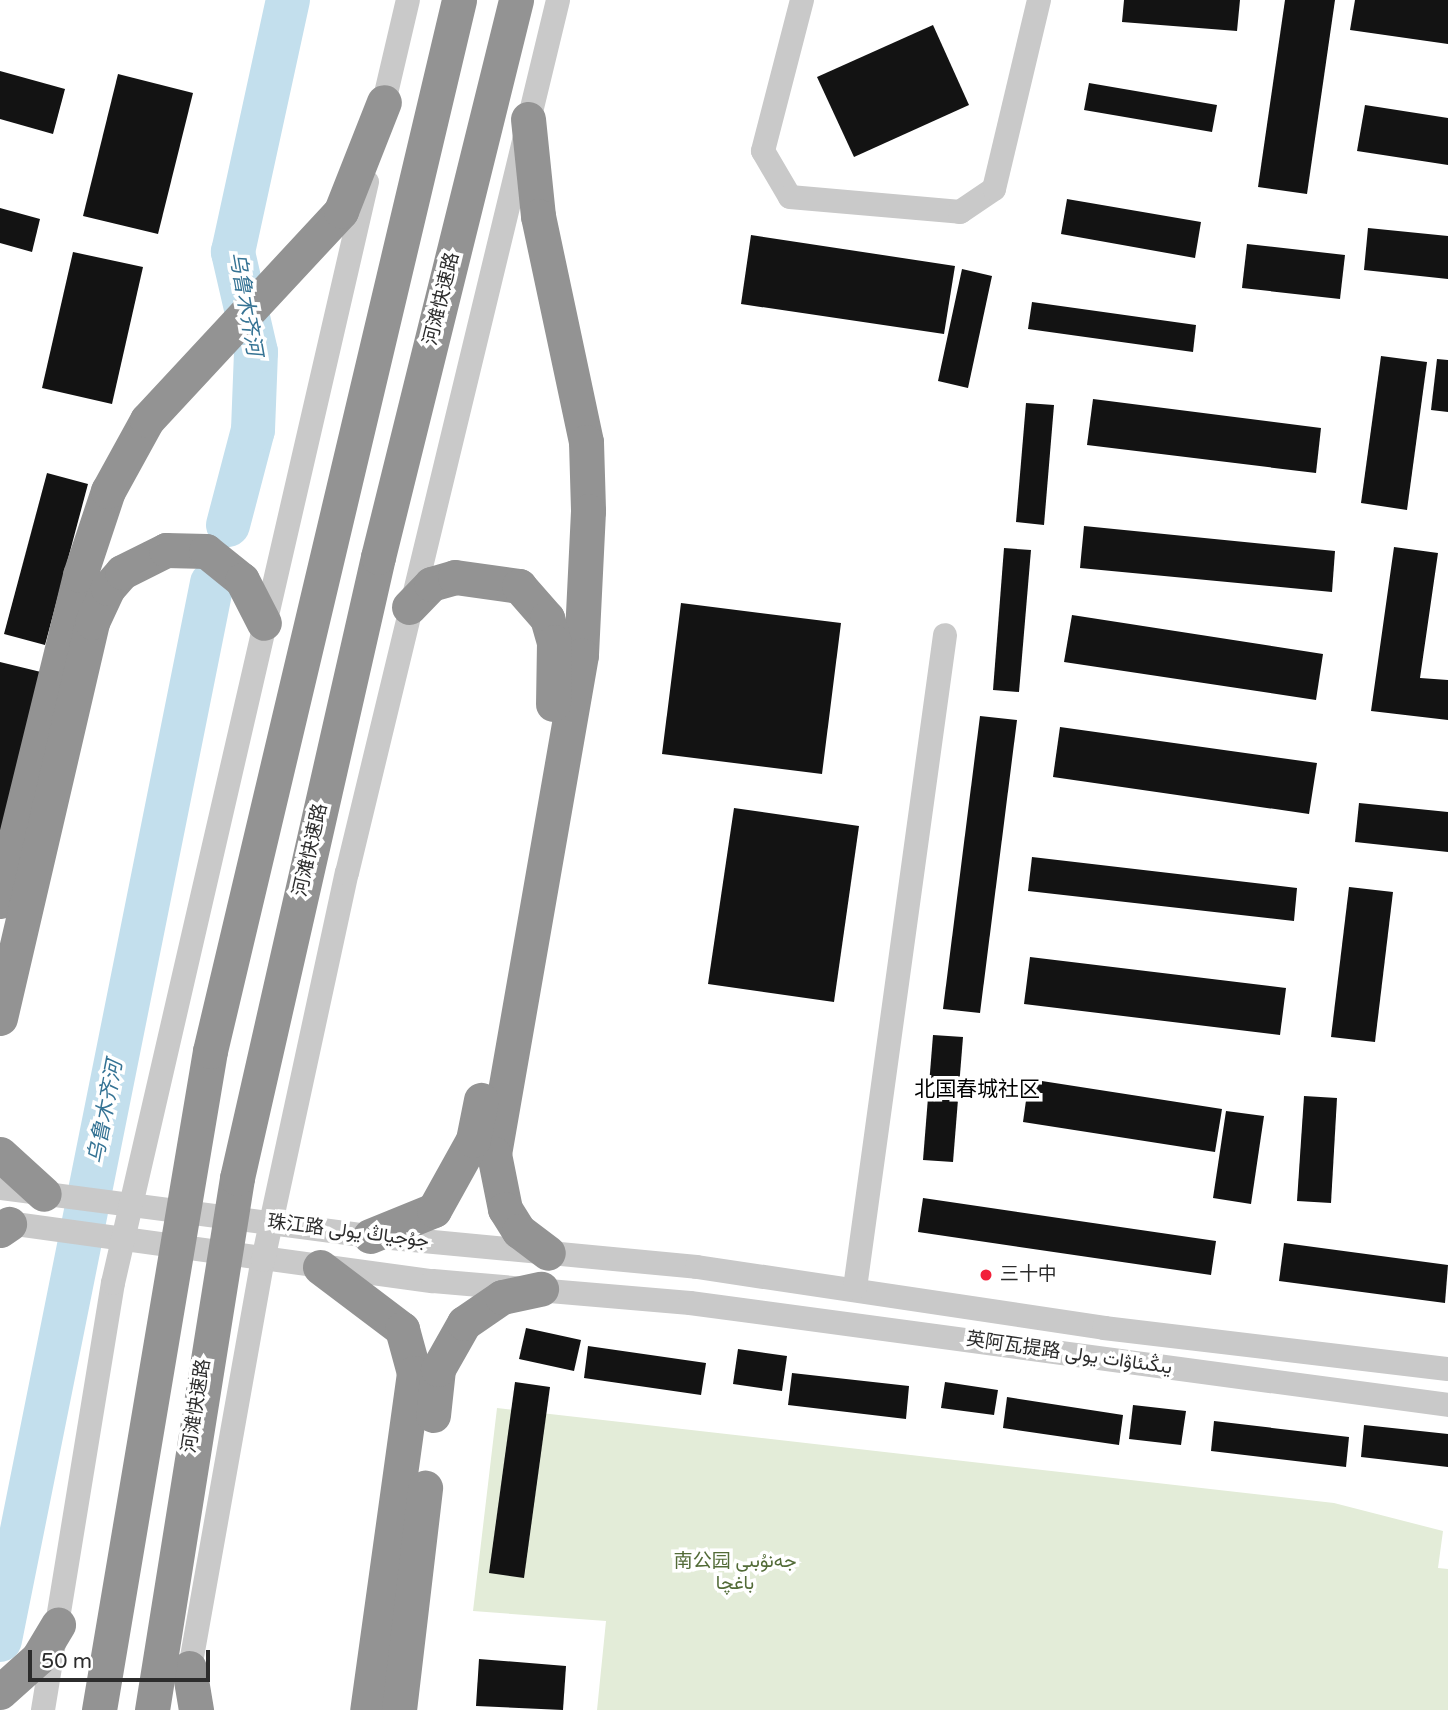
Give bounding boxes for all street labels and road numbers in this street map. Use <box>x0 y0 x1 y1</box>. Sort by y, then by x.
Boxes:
street label: 河滩快速路 <box>419 250 465 348</box>
street label: 河滩快速路 <box>289 801 333 899</box>
street label: 珠江路 جۇجياڭ يولى <box>266 1211 430 1253</box>
street label: 英阿瓦提路 يىڭىئاۋات يولى <box>965 1328 1173 1380</box>
street label: 河滩快速路 <box>178 1357 216 1455</box>

